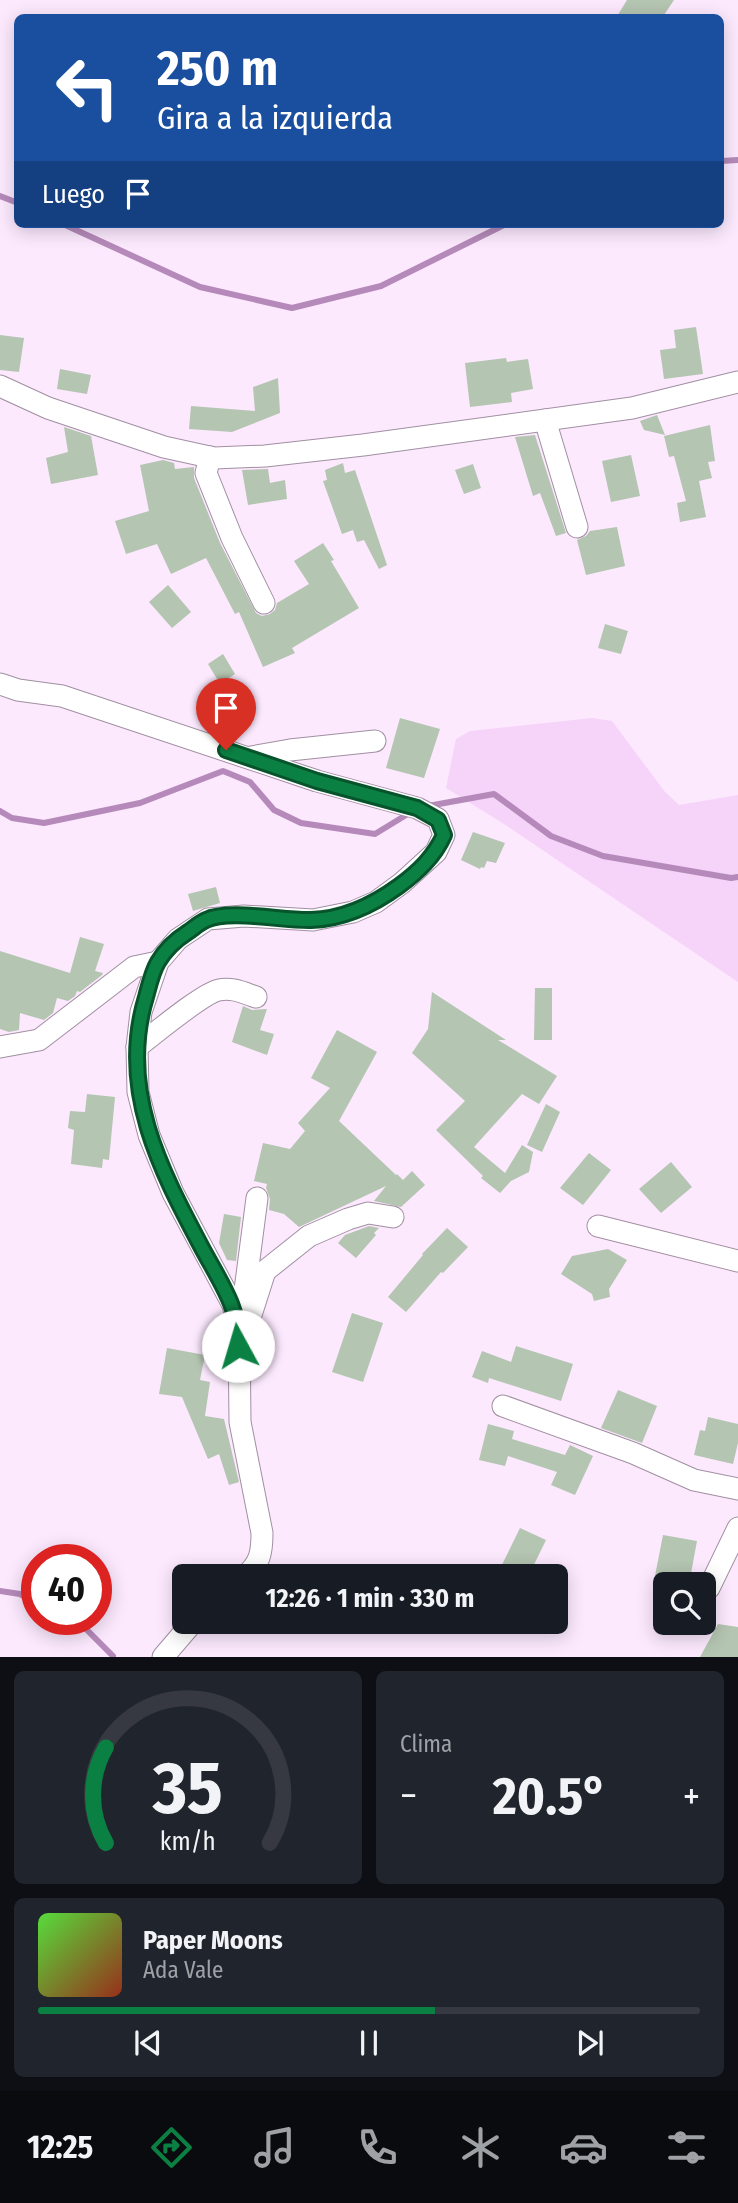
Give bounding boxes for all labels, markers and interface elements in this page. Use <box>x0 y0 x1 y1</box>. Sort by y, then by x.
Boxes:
text: 250 m <box>157 39 278 98</box>
icon: left <box>42 42 133 133</box>
text: Gira a la izquierda <box>157 99 393 137</box>
icon: arrive <box>119 175 157 213</box>
text: Luego <box>42 179 105 210</box>
pin <box>196 678 256 750</box>
icon: arrive <box>207 689 245 727</box>
position arrow <box>201 1309 275 1383</box>
speed limit sign: 40 <box>21 1544 112 1635</box>
map controls <box>653 1572 716 1635</box>
button: search <box>653 1572 716 1635</box>
text: 12:26 · 1 min · 330 m <box>266 1583 474 1614</box>
text: Clima <box>400 1730 452 1758</box>
text: 35 <box>152 1746 223 1833</box>
text: 20.5° <box>493 1765 607 1828</box>
text: − <box>400 1773 417 1819</box>
text: + <box>683 1773 700 1819</box>
text: km/h <box>160 1827 216 1857</box>
text: Paper Moons <box>143 1925 283 1956</box>
text: Ada Vale <box>143 1956 223 1984</box>
icon: previous <box>129 2024 167 2062</box>
icon: pause <box>350 2024 388 2062</box>
icon: next <box>571 2024 609 2062</box>
icon: directions <box>147 2123 196 2172</box>
icon: music <box>250 2123 299 2172</box>
icon: phone <box>353 2123 402 2172</box>
icon: climate <box>456 2123 505 2172</box>
icon: car <box>559 2123 608 2172</box>
icon: filters <box>662 2123 711 2172</box>
text: 12:25 <box>27 2128 93 2166</box>

